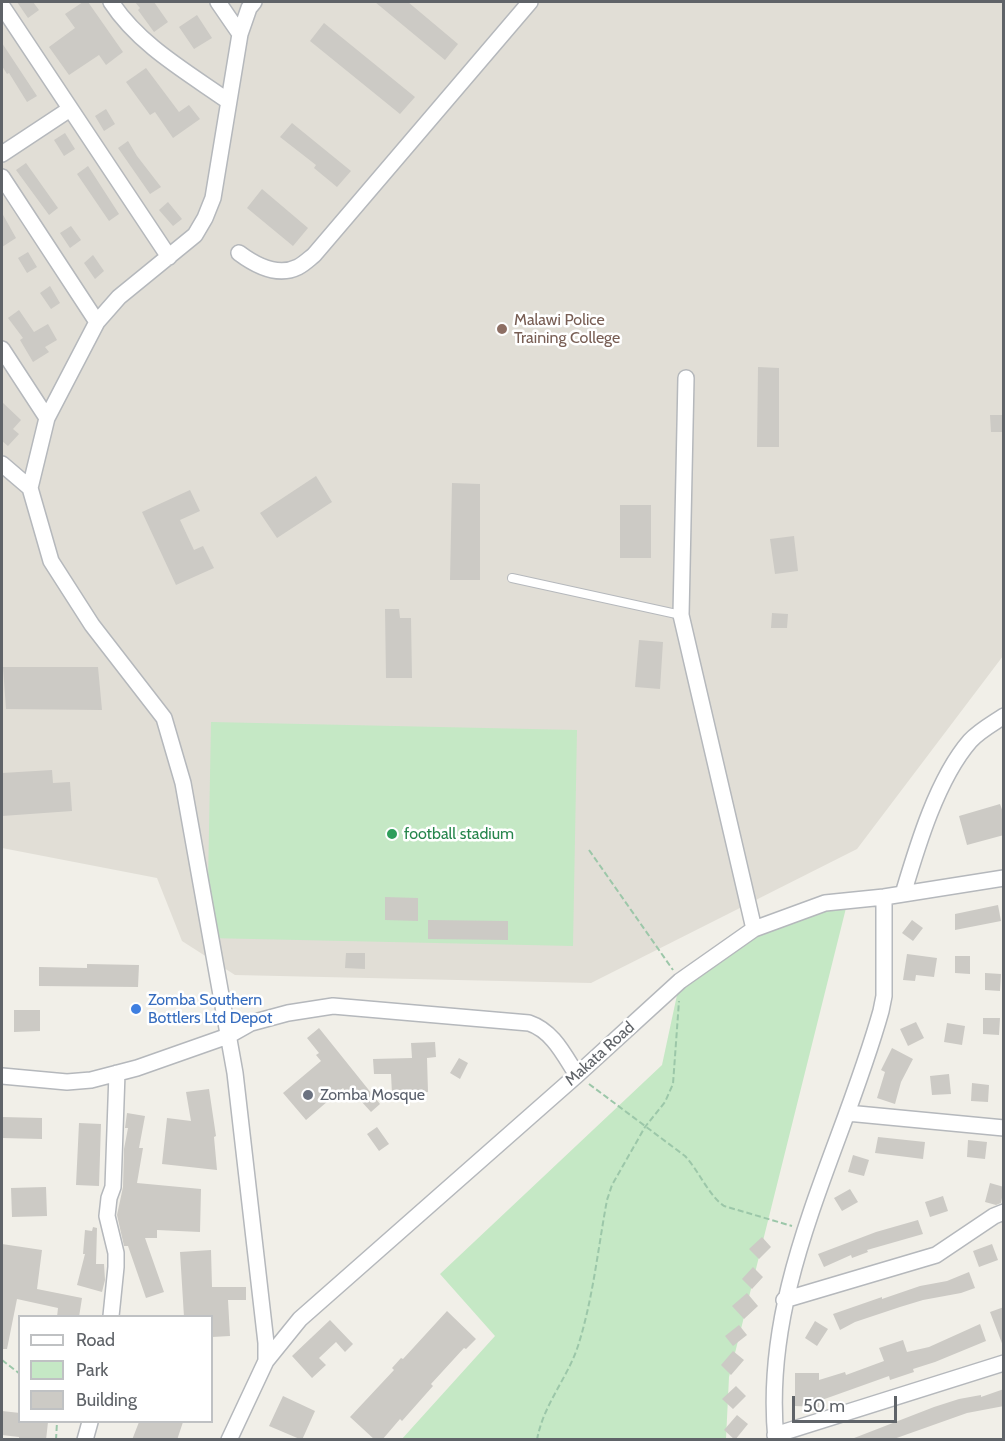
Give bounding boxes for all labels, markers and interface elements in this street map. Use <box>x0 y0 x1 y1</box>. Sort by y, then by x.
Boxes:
place label: Malawi Police Training College <box>514 310 620 348</box>
marker: Malawi Police Training College <box>495 322 509 336</box>
place label: football stadium <box>404 824 514 844</box>
marker: football stadium <box>385 827 399 841</box>
place label: Zomba Southern Bottlers Ltd Depot <box>148 990 272 1028</box>
marker: Zomba Southern Bottlers Ltd Depot <box>129 1002 143 1016</box>
street label: Makata Road <box>561 1018 639 1090</box>
place label: Zomba Mosque <box>320 1085 425 1105</box>
marker: Zomba Mosque <box>301 1088 315 1102</box>
legend <box>18 1315 213 1423</box>
text: Road <box>76 1329 115 1351</box>
text: Park <box>76 1359 108 1381</box>
scale bar <box>795 1384 900 1422</box>
text: Building <box>76 1389 137 1411</box>
text: 50 m <box>803 1395 845 1417</box>

